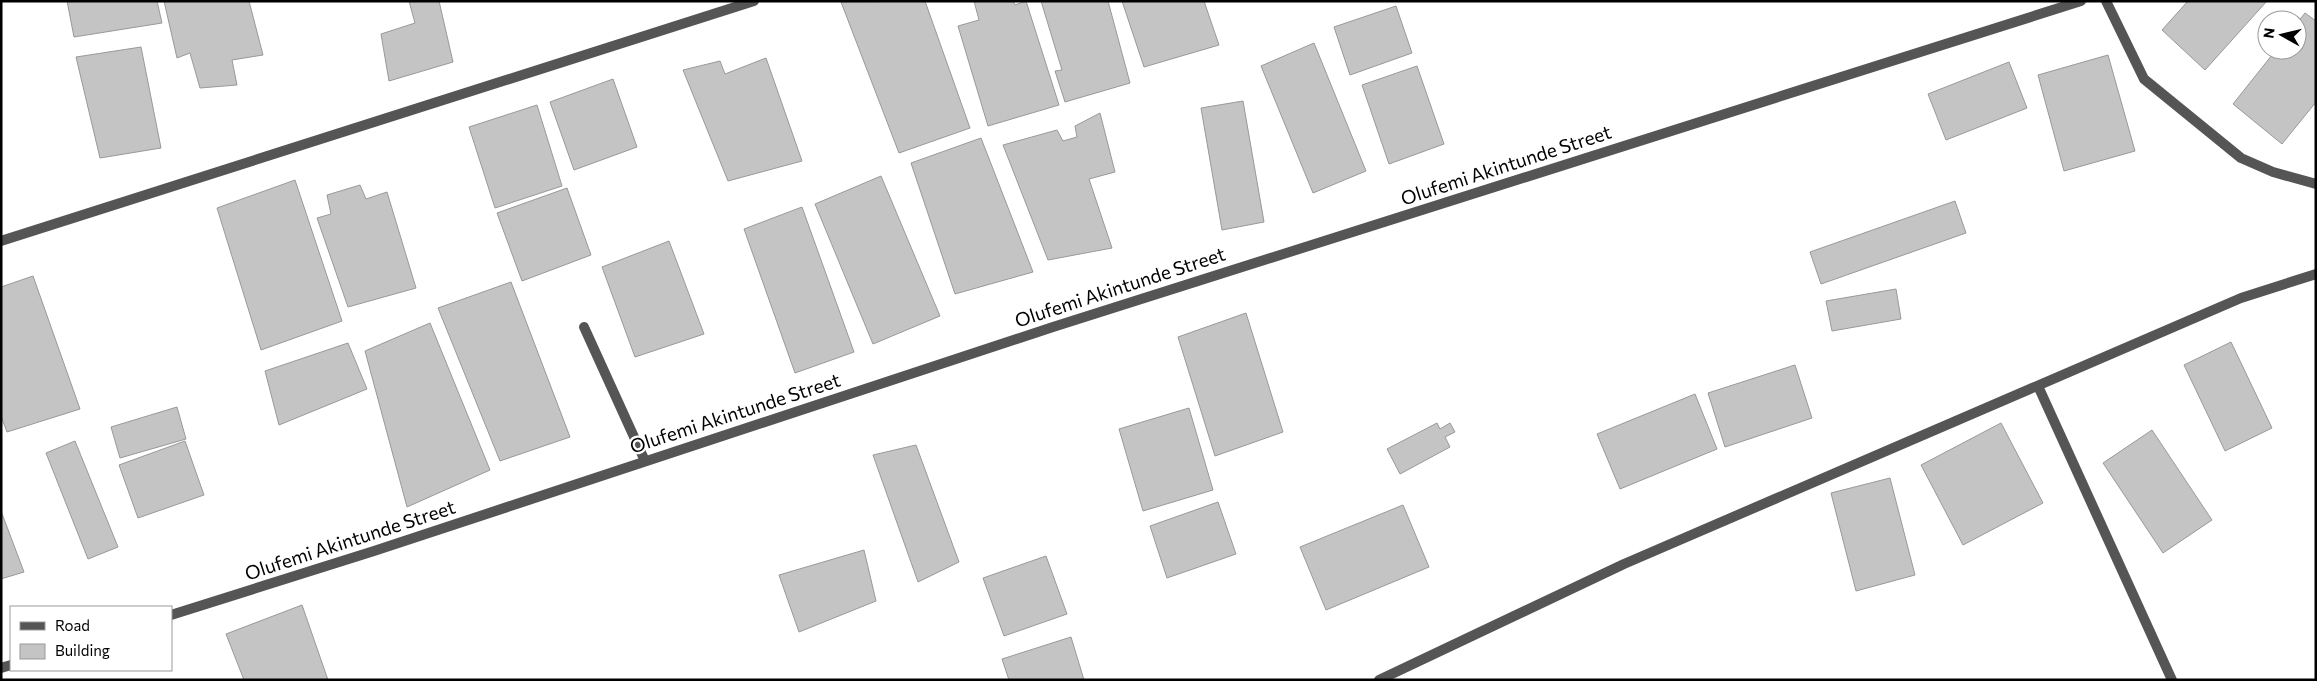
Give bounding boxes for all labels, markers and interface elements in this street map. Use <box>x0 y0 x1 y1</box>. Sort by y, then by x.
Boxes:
north arrow <box>2257 10 2307 60</box>
text: N <box>2259 27 2278 40</box>
street label: Olufemi Akintunde Street <box>1398 120 1614 209</box>
street label: Olufemi Akintunde Street <box>1012 242 1228 331</box>
street label: Olufemi Akintunde Street <box>627 368 843 457</box>
street label: Olufemi Akintunde Street <box>242 495 458 584</box>
legend <box>10 606 172 671</box>
text: Road <box>55 616 90 634</box>
text: Building <box>55 641 110 659</box>

